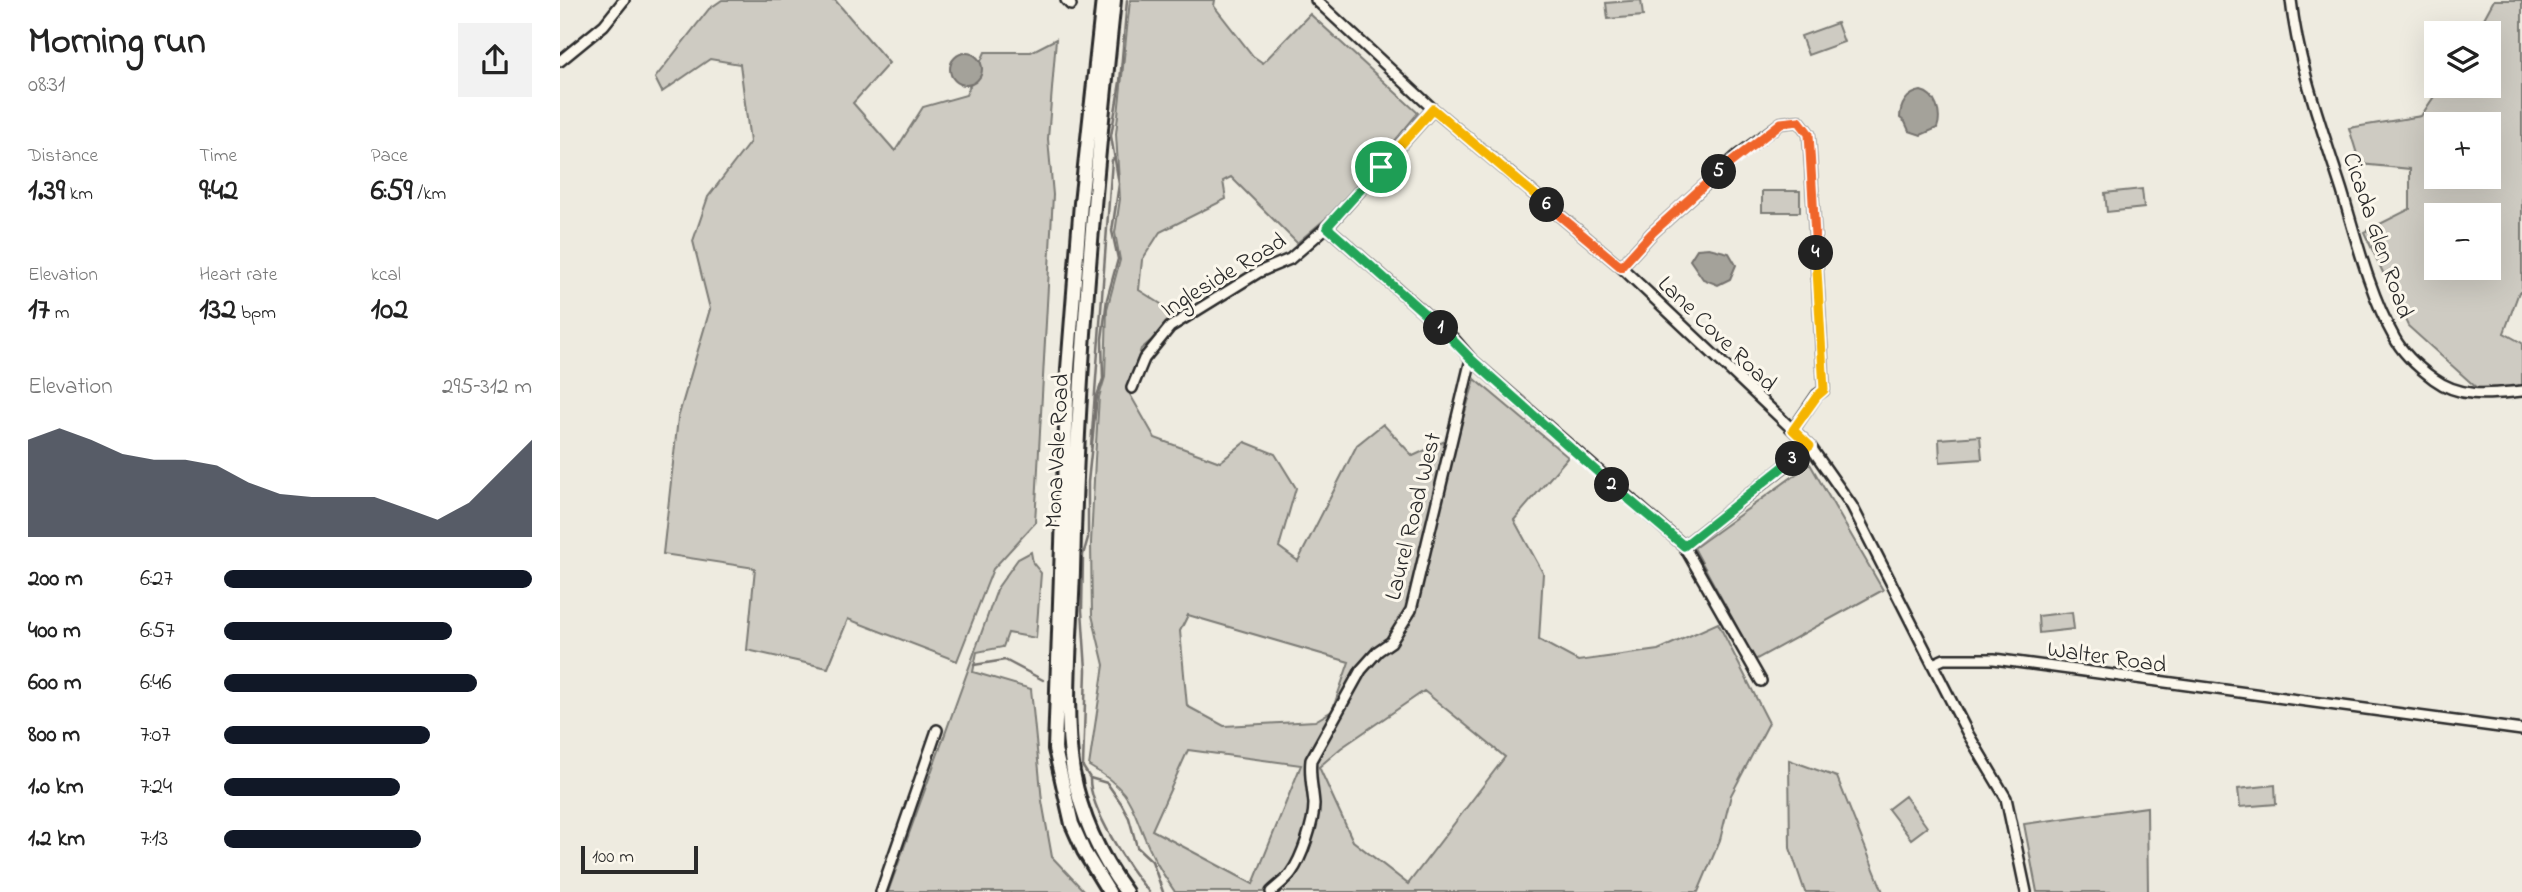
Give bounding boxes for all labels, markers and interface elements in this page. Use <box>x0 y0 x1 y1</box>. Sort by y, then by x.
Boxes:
text: Morning run <box>28 15 206 71</box>
map controls <box>2424 21 2501 280</box>
button: layers <box>2424 21 2501 98</box>
button: share <box>458 23 532 97</box>
text: 08:31 <box>28 69 65 102</box>
button: + <box>2424 112 2501 189</box>
pin <box>1351 137 1411 197</box>
text: Distance <box>28 143 98 170</box>
text: Time <box>199 143 237 170</box>
text: Pace <box>371 143 408 170</box>
icon: arrive <box>1362 148 1400 186</box>
street label: Cicada Glen Road <box>2332 148 2422 324</box>
pin: 5 <box>1702 154 1736 190</box>
text: 5 <box>1713 158 1724 185</box>
text: 1.39 <box>28 170 65 214</box>
text: 9:42 <box>199 170 238 214</box>
text: 6:59 <box>371 170 413 214</box>
text: km <box>65 181 93 208</box>
text: /km <box>413 181 446 208</box>
pin: 6 <box>1530 188 1564 222</box>
text: 6 <box>1542 191 1551 218</box>
button: − <box>2424 203 2501 280</box>
street label: Ingleside Road <box>1155 225 1294 327</box>
pin: 4 <box>1798 236 1834 270</box>
text: 4 <box>1812 239 1819 266</box>
text: Elevation <box>28 262 98 289</box>
text: Heart rate <box>199 262 277 289</box>
text: kcal <box>371 262 401 289</box>
street label: Lane Cove Road <box>1648 268 1785 402</box>
text: 17 <box>28 289 50 333</box>
text: 132 <box>199 289 236 333</box>
text: 102 <box>371 289 408 333</box>
text: m <box>50 300 69 327</box>
text: bpm <box>236 300 276 327</box>
pin: 1 <box>1424 310 1458 346</box>
text: 1 <box>1437 314 1444 341</box>
text: Elevation <box>28 371 113 404</box>
text: 295–312 m <box>442 371 532 404</box>
street label: Mona Vale Road <box>1037 372 1080 529</box>
street label: Laurel Road West <box>1377 429 1452 604</box>
pin: 3 <box>1776 442 1810 476</box>
text: 3 <box>1789 445 1796 472</box>
pin: 2 <box>1594 468 1630 503</box>
text: 2 <box>1607 471 1616 498</box>
text: 200 m <box>28 563 83 596</box>
text: 6:27 <box>140 563 173 596</box>
text: 400 m <box>28 615 81 648</box>
text: 6:57 <box>140 615 175 648</box>
street label: Walter Road <box>2045 633 2169 684</box>
text: 600 m <box>28 667 82 700</box>
text: 6:46 <box>140 667 172 700</box>
text: 800 m <box>28 719 80 752</box>
text: 7:07 <box>140 719 171 752</box>
text: 1.0 km <box>28 771 84 804</box>
text: 7:24 <box>140 771 172 804</box>
text: 1.2 km <box>28 823 85 856</box>
text: 7:13 <box>140 823 168 856</box>
scale bar <box>581 843 698 875</box>
text: 100 m <box>592 844 634 871</box>

